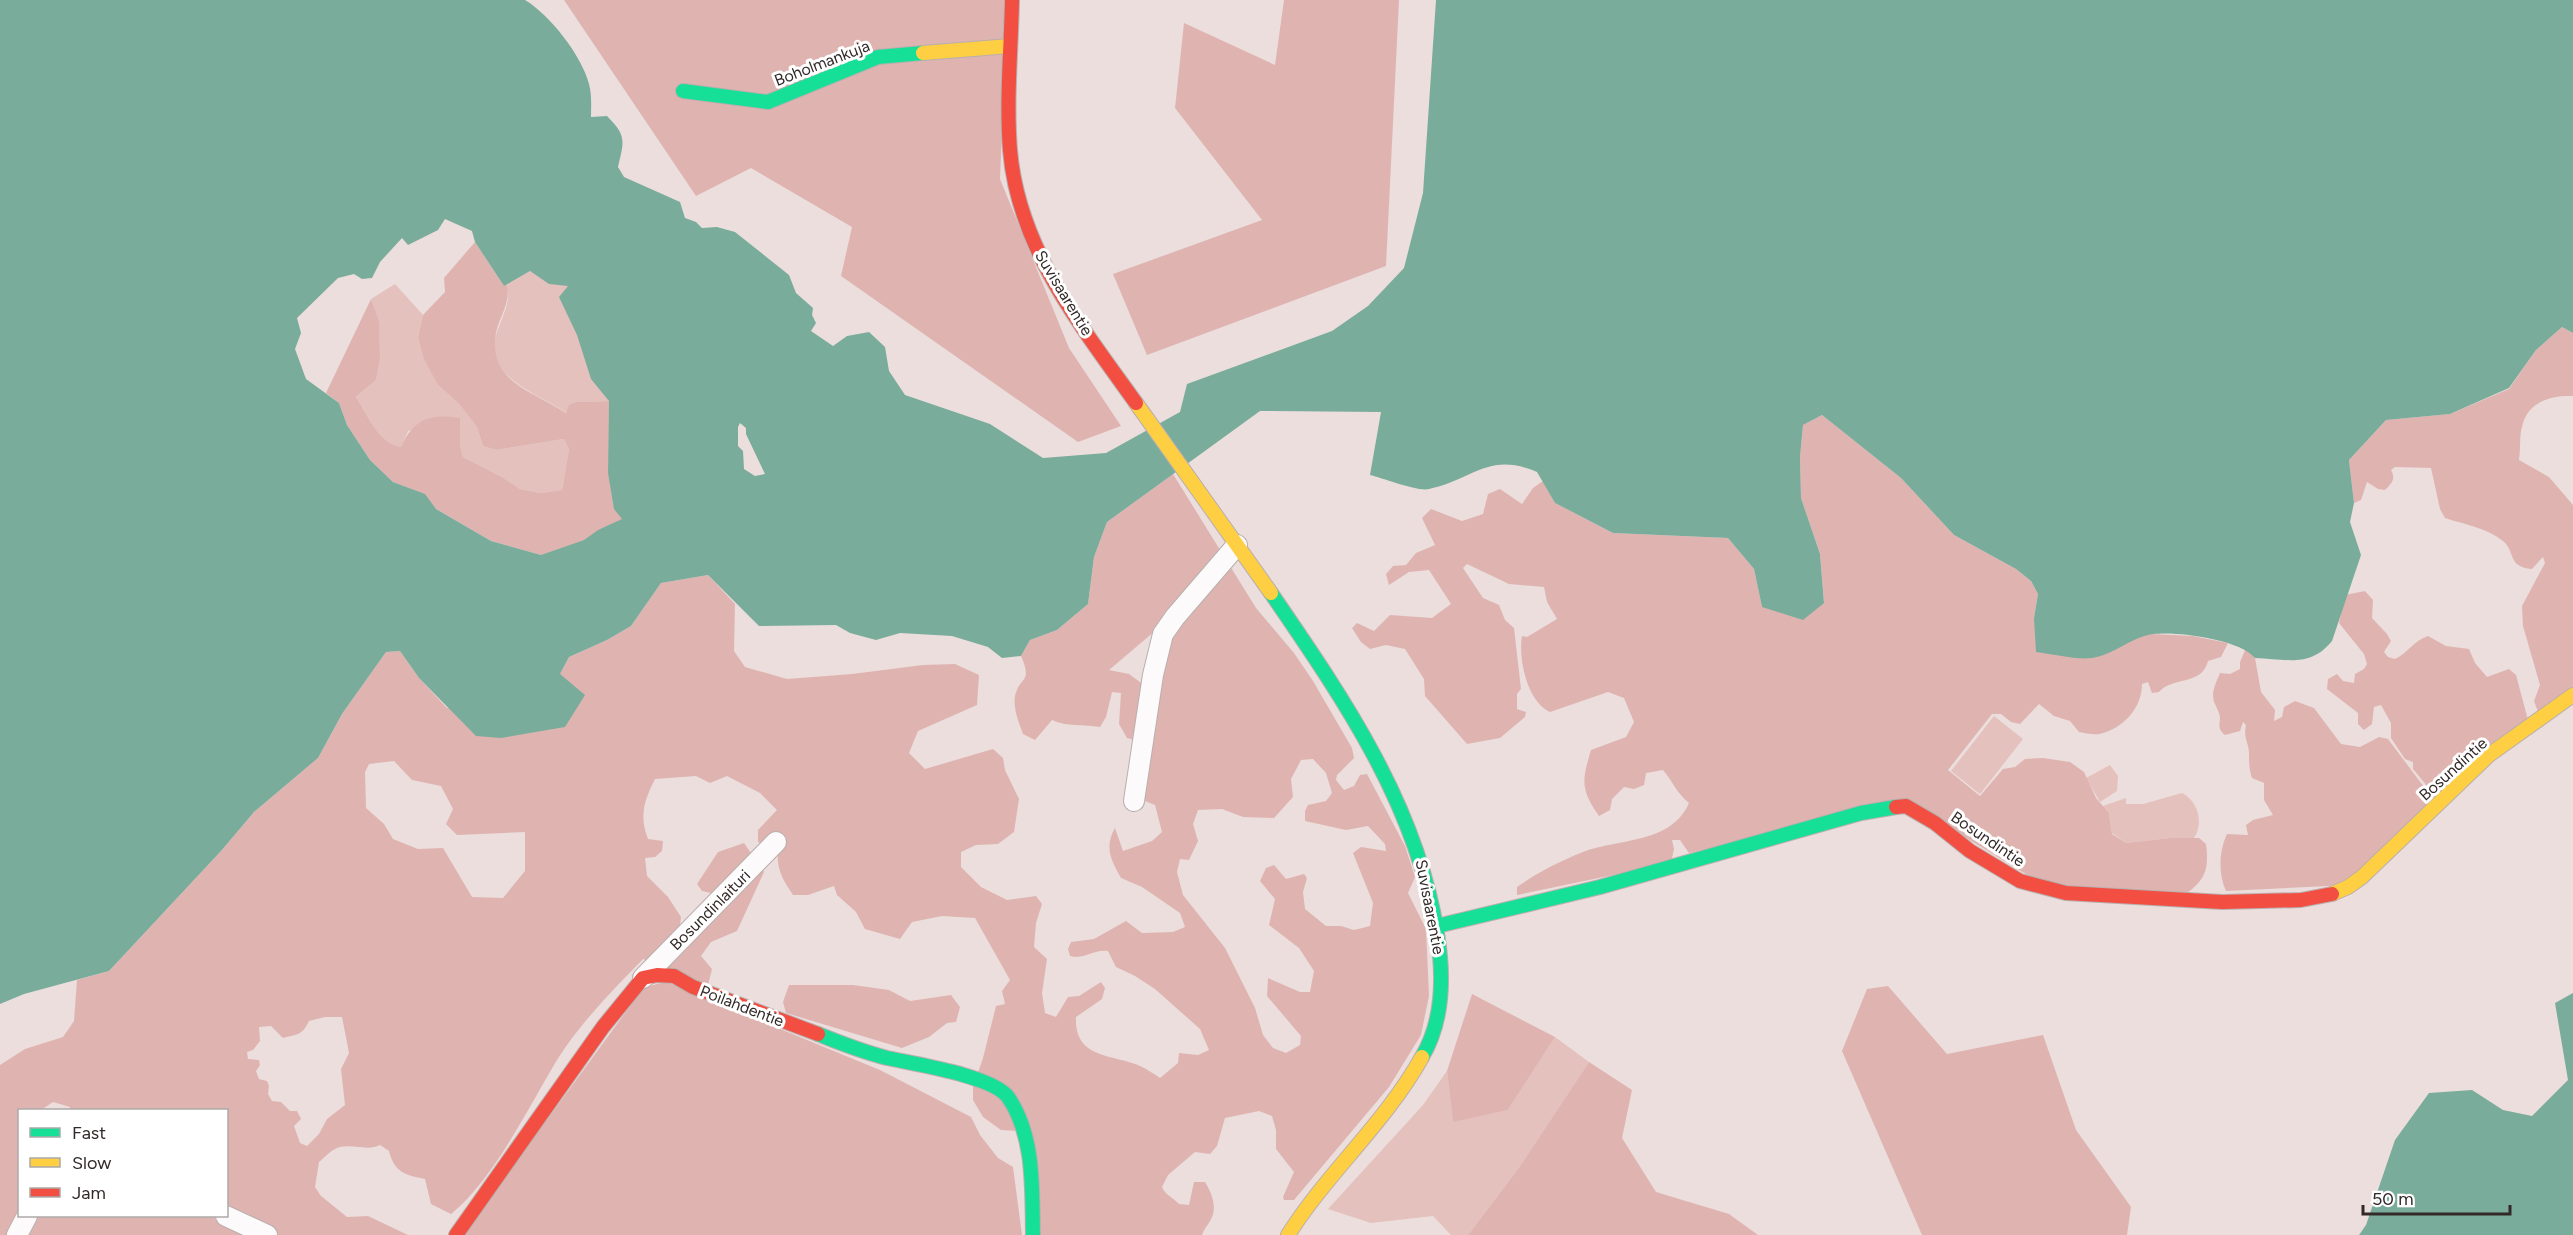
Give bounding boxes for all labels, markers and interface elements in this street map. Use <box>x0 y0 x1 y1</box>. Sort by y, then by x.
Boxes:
street label: Boholmankuja <box>772 36 872 90</box>
street label: Suvisaarentie <box>1031 247 1097 339</box>
street label: Bosundintie <box>2415 733 2491 804</box>
street label: Bosundintie <box>1947 807 2029 871</box>
street label: Suvisaarentie <box>1412 858 1449 956</box>
street label: Bosundinlaituri <box>666 866 754 954</box>
street label: Poilahdentie <box>697 981 787 1031</box>
legend <box>18 1109 228 1217</box>
text: Fast <box>72 1122 106 1144</box>
text: Slow <box>72 1152 111 1174</box>
scale bar <box>2363 1178 2510 1216</box>
text: Jam <box>72 1182 106 1204</box>
text: 50 m <box>2372 1188 2414 1210</box>

